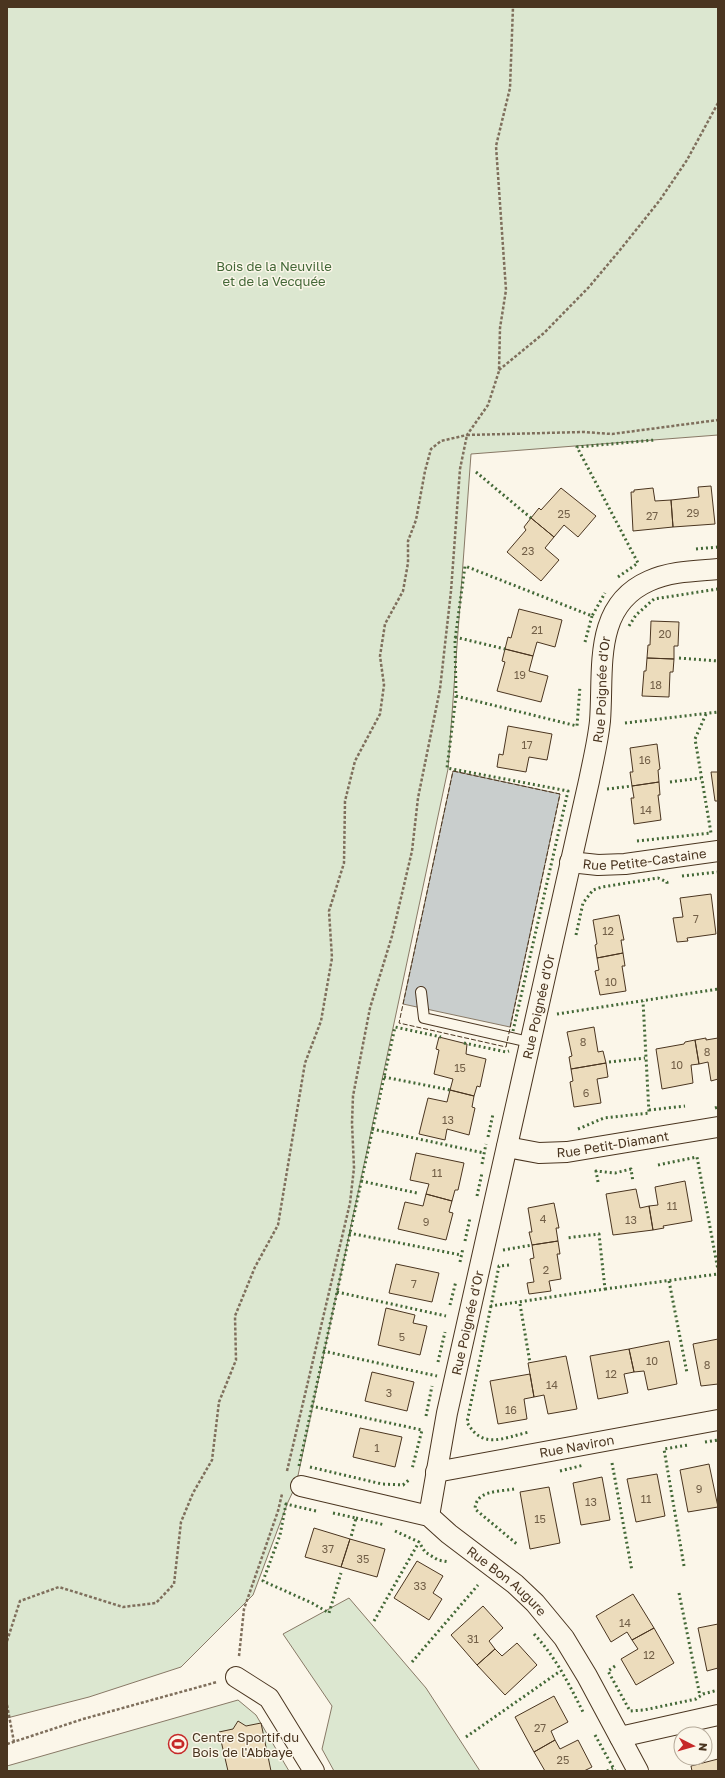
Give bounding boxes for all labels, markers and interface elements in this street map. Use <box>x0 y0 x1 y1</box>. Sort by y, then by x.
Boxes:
park label: Bois de la Neuville et de la Vecquée <box>216 258 332 289</box>
house number: 29 <box>686 506 700 519</box>
house number: 25 <box>558 507 570 520</box>
house number: 27 <box>646 509 658 522</box>
house number: 23 <box>522 544 534 557</box>
house number: 21 <box>531 623 543 636</box>
house number: 20 <box>658 627 672 640</box>
street label: Rue Poignée d'Or <box>589 635 614 744</box>
house number: 19 <box>514 668 526 681</box>
house number: 18 <box>650 678 662 691</box>
house number: 17 <box>521 738 533 751</box>
house number: 16 <box>639 753 651 766</box>
house number: 14 <box>640 803 652 816</box>
street label: Rue Petite-Castaine <box>582 845 707 873</box>
house number: 7 <box>693 912 699 925</box>
house number: 12 <box>602 924 614 937</box>
street label: Rue Poignée d'Or <box>519 953 558 1061</box>
house number: 10 <box>605 975 617 988</box>
house number: 8 <box>580 1035 587 1048</box>
house number: 8 <box>704 1045 711 1058</box>
house number: 10 <box>671 1058 683 1071</box>
house number: 15 <box>454 1061 466 1074</box>
house number: 6 <box>583 1086 590 1099</box>
house number: 13 <box>442 1113 454 1126</box>
street label: Rue Petit-Diamant <box>556 1127 670 1160</box>
house number: 11 <box>432 1166 442 1179</box>
house number: 11 <box>667 1199 677 1212</box>
house number: 4 <box>540 1212 547 1225</box>
house number: 13 <box>625 1213 637 1226</box>
house number: 9 <box>423 1215 429 1228</box>
house number: 2 <box>543 1263 549 1276</box>
street label: Rue Poignée d'Or <box>448 1269 487 1377</box>
house number: 7 <box>411 1277 417 1290</box>
house number: 5 <box>399 1330 405 1343</box>
house number: 10 <box>646 1354 658 1367</box>
house number: 8 <box>704 1358 711 1371</box>
house number: 12 <box>605 1367 617 1380</box>
house number: 14 <box>546 1378 558 1391</box>
house number: 3 <box>386 1386 392 1399</box>
house number: 16 <box>505 1403 517 1416</box>
street label: Rue Naviron <box>538 1431 615 1461</box>
house number: 1 <box>374 1441 380 1454</box>
house number: 9 <box>696 1482 702 1495</box>
house number: 11 <box>641 1492 651 1505</box>
house number: 13 <box>585 1495 597 1508</box>
house number: 15 <box>534 1512 546 1525</box>
house number: 37 <box>322 1542 334 1555</box>
street label: Rue Bon Augure <box>464 1543 550 1619</box>
house number: 35 <box>357 1552 369 1565</box>
house number: 33 <box>414 1579 426 1592</box>
house number: 14 <box>619 1616 631 1629</box>
house number: 31 <box>467 1632 479 1645</box>
house number: 12 <box>643 1648 655 1661</box>
house number: 27 <box>534 1721 546 1734</box>
north arrow <box>673 1726 713 1766</box>
place label: Centre Sportif du Bois de l'Abbaye <box>192 1729 299 1760</box>
sports icon: Centre Sportif du Bois de l'Abbaye <box>167 1733 189 1755</box>
text: N <box>697 1742 710 1752</box>
house number: 25 <box>557 1753 569 1766</box>

